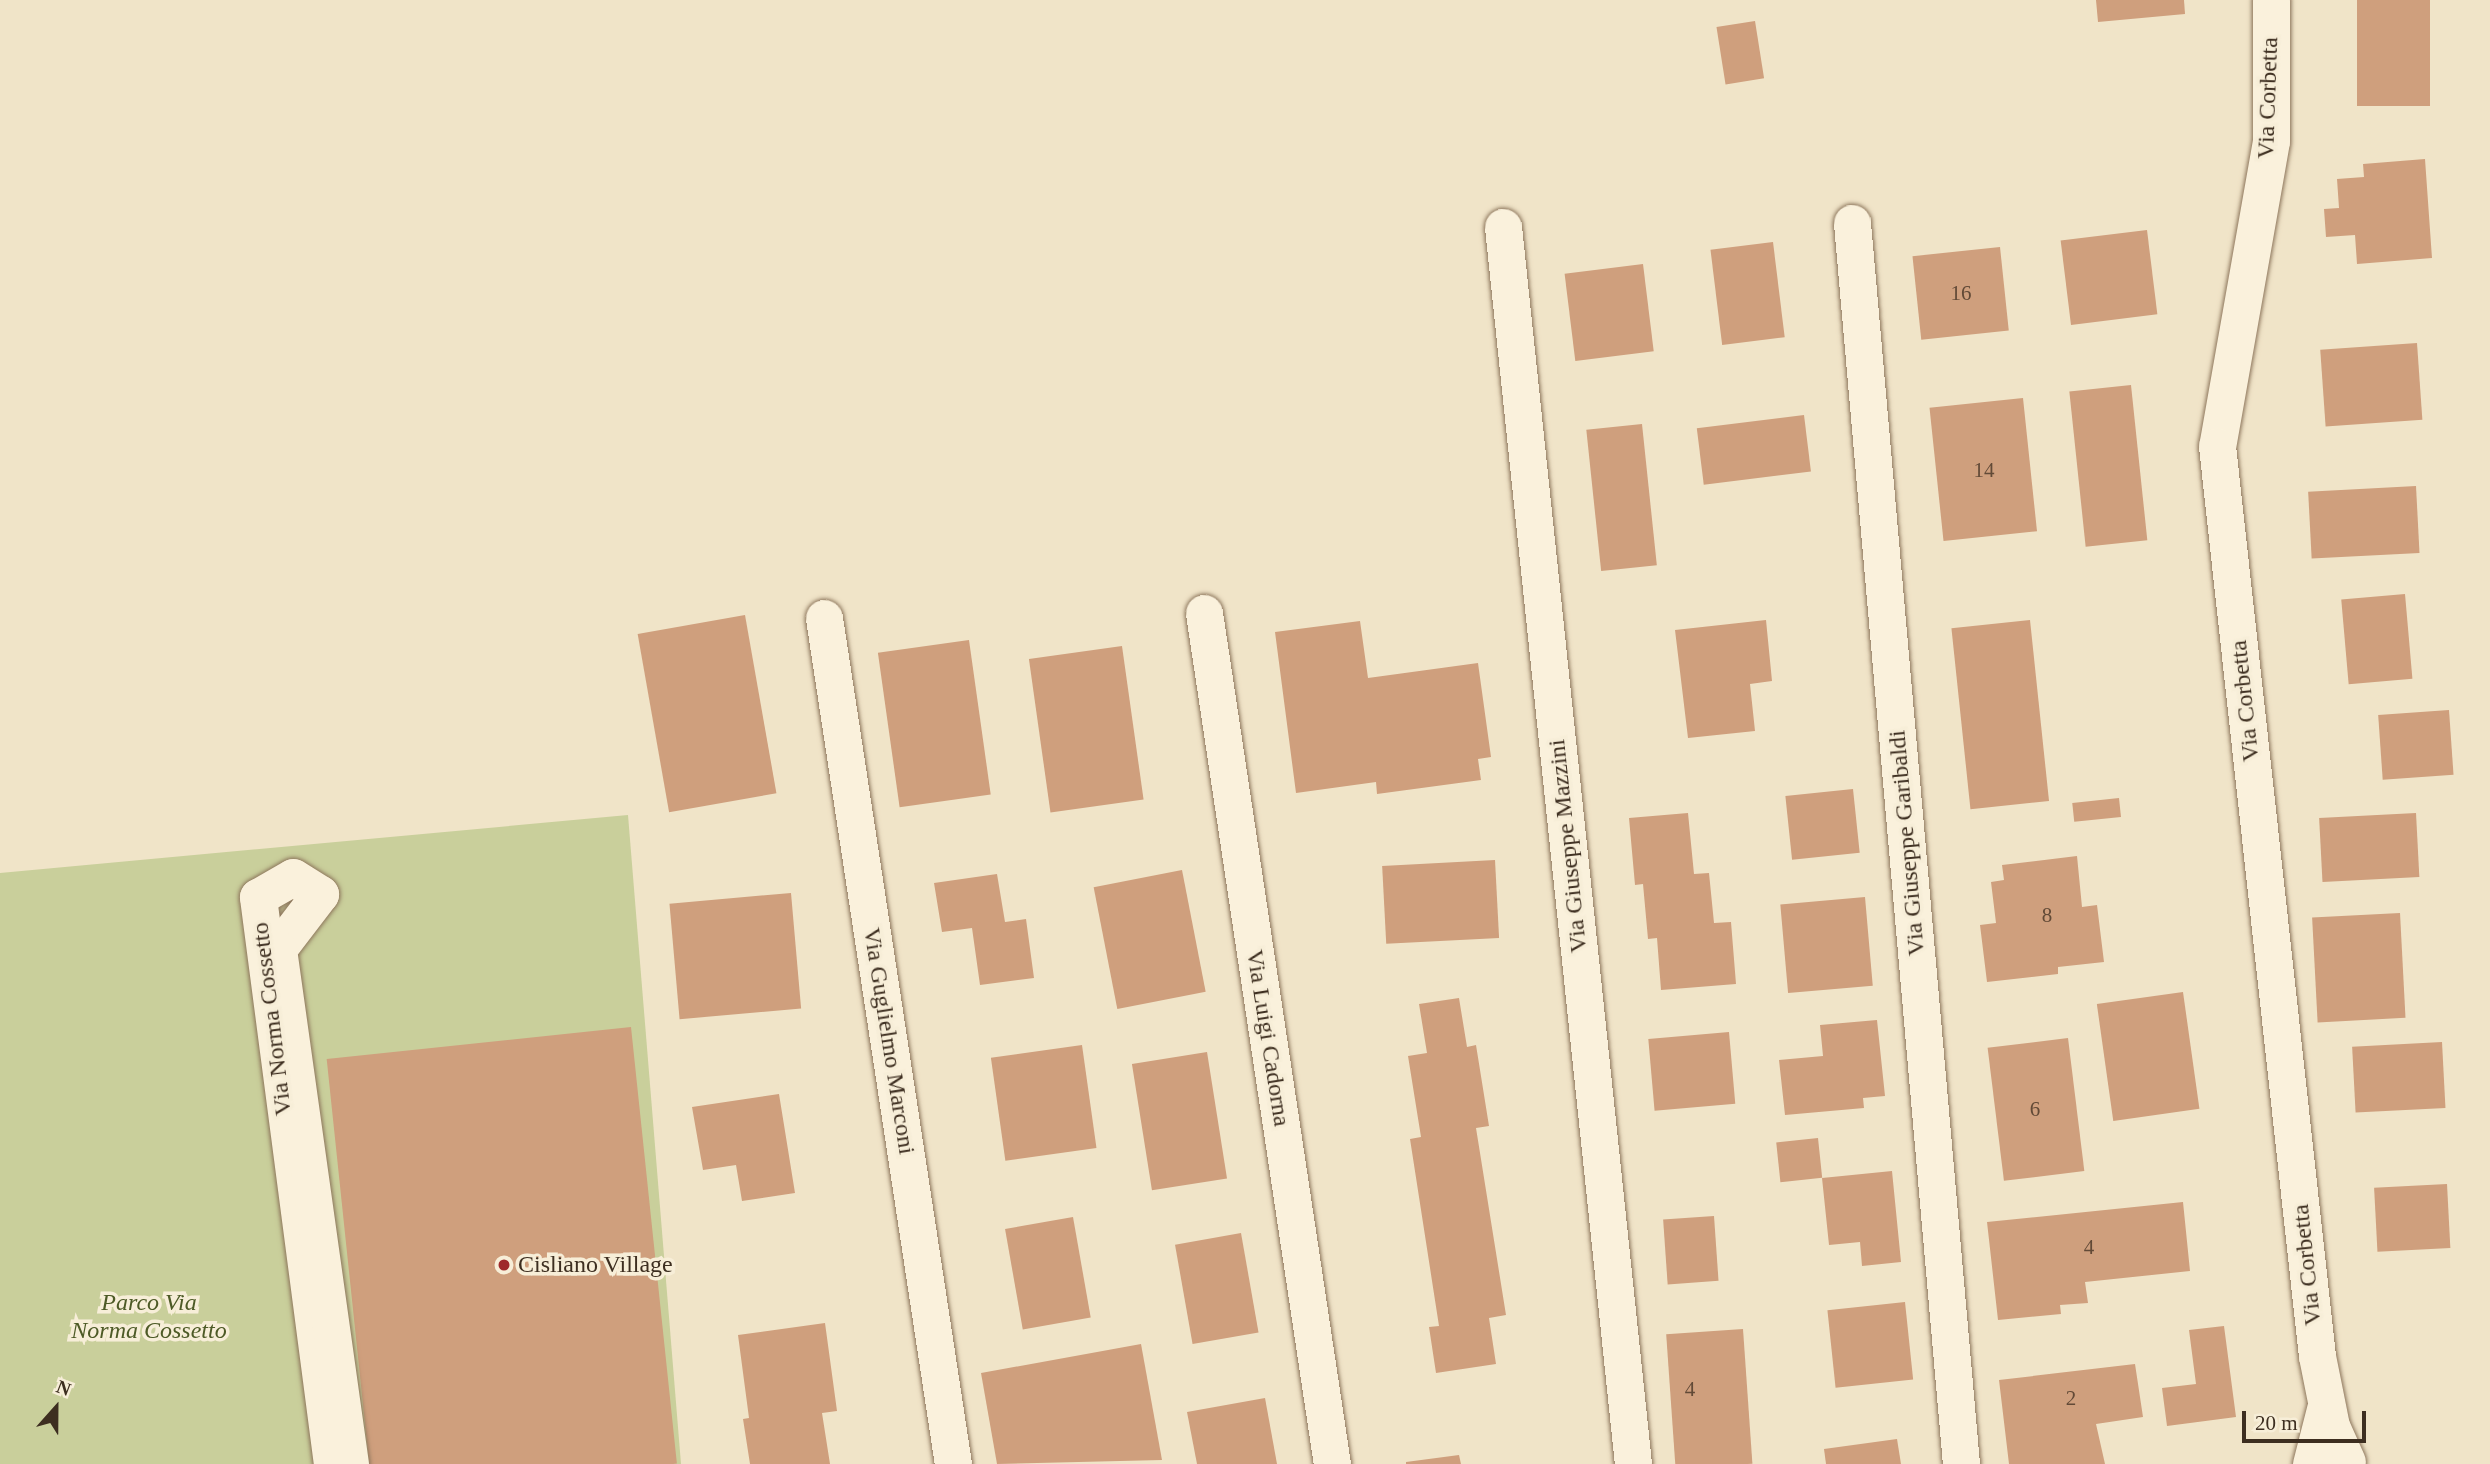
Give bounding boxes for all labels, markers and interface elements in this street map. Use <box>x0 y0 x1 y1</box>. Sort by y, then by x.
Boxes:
street label: Via Corbetta <box>2251 37 2285 159</box>
house number: 16 <box>1951 280 1972 306</box>
house number: 14 <box>1974 457 1994 483</box>
street label: Via Corbetta <box>2224 639 2266 763</box>
street label: Via Giuseppe Garibaldi <box>1883 729 1931 957</box>
street label: Via Giuseppe Mazzini <box>1542 738 1594 954</box>
house number: 8 <box>2042 902 2052 928</box>
street label: Via Norma Cossetto <box>246 921 298 1117</box>
street label: Via Guglielmo Marconi <box>857 926 921 1156</box>
street label: Via Luigi Cadorna <box>1240 948 1296 1128</box>
house number: 6 <box>2030 1096 2040 1122</box>
street label: Via Corbetta <box>2286 1203 2328 1327</box>
house number: 4 <box>2084 1234 2094 1260</box>
place label: Cisliano Village <box>518 1251 673 1279</box>
marker: Cisliano Village <box>496 1257 512 1273</box>
park label: Parco Via Norma Cossetto <box>71 1289 227 1345</box>
north arrow <box>21 1373 91 1443</box>
text: N <box>54 1376 74 1400</box>
house number: 4 <box>1685 1376 1695 1402</box>
house number: 2 <box>2066 1385 2076 1411</box>
scale bar <box>2245 1398 2369 1442</box>
text: 20 m <box>2255 1411 2298 1435</box>

